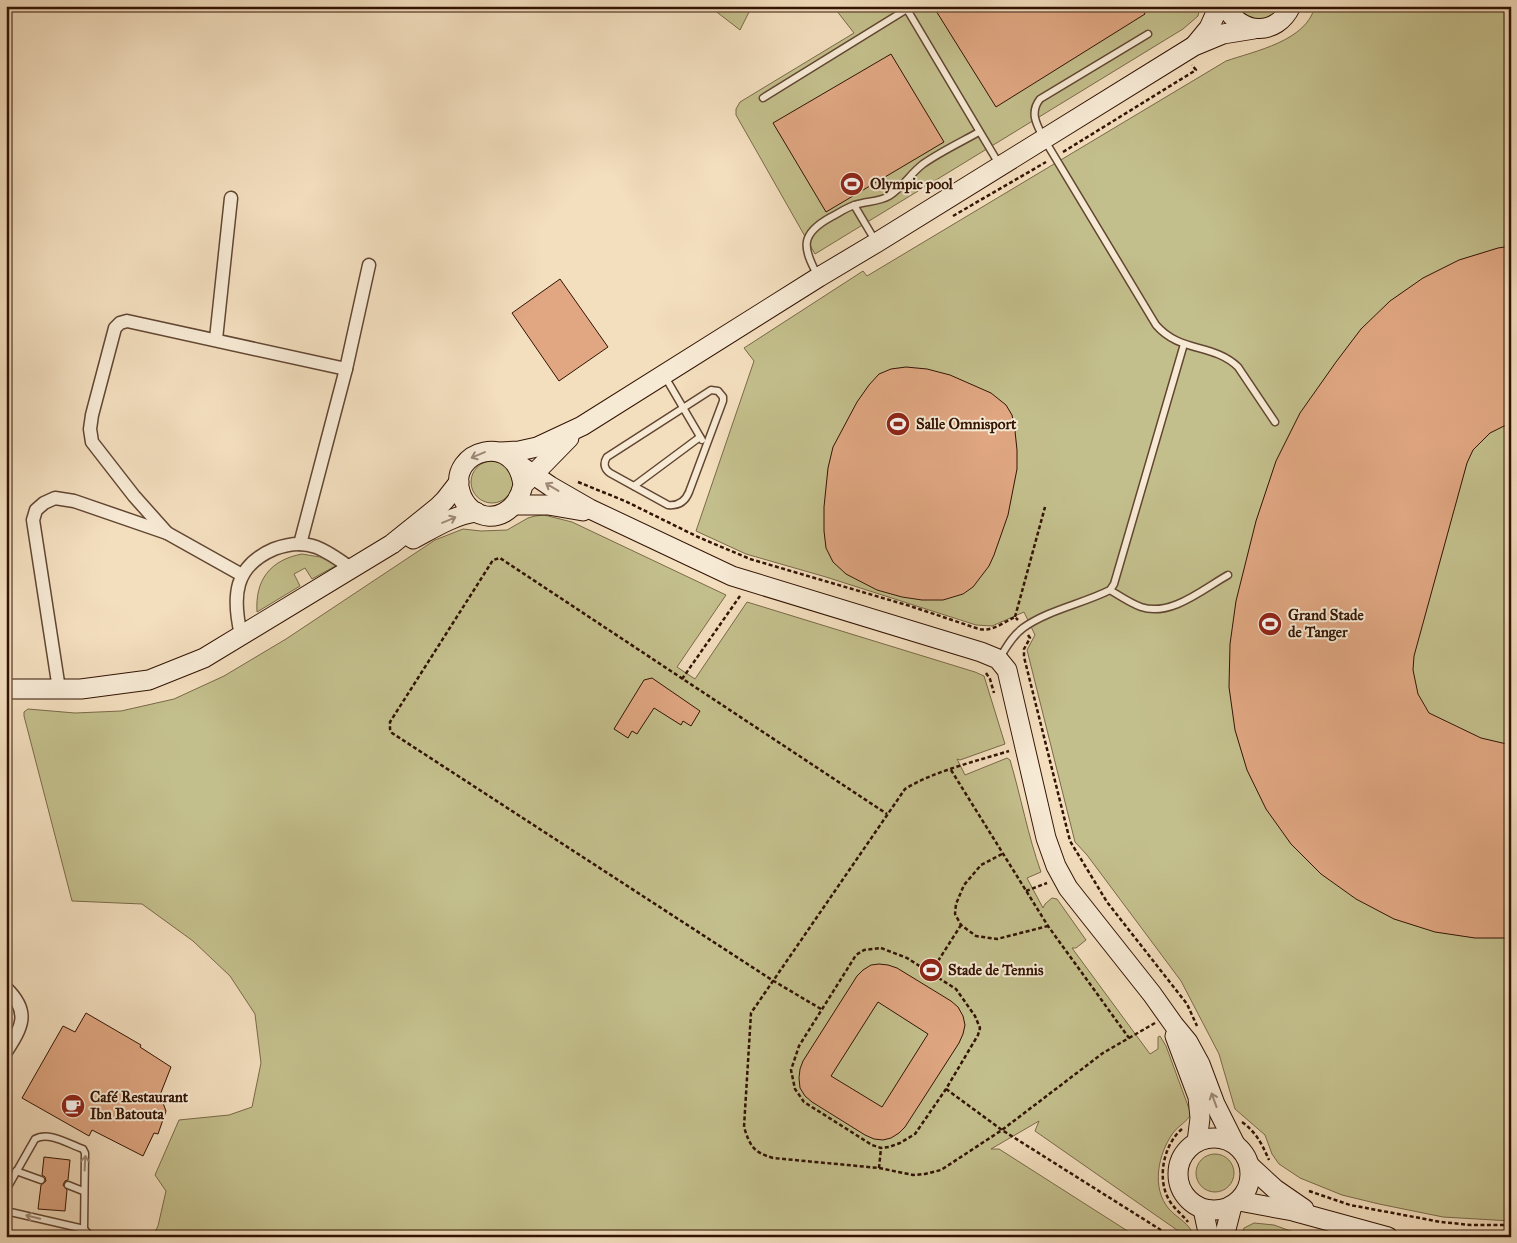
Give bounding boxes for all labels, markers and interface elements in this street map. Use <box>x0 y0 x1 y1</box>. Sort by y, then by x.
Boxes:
sports icon: Olympic pool <box>839 171 865 197</box>
place label: Olympic pool <box>870 175 954 194</box>
sports icon: Salle Omnisport <box>885 411 911 437</box>
place label: Salle Omnisport <box>916 415 1017 434</box>
one-way arrow <box>471 451 486 460</box>
one-way arrow <box>546 482 560 492</box>
one-way arrow <box>442 514 457 523</box>
place label: Grand Stade de Tanger <box>1288 606 1365 642</box>
sports icon: Grand Stade de Tanger <box>1257 611 1283 637</box>
sports icon: Stade de Tennis <box>918 957 944 983</box>
place label: Stade de Tennis <box>948 961 1044 979</box>
place label: Café Restaurant Ibn Batouta <box>90 1088 189 1123</box>
cafe icon: Café Restaurant Ibn Batouta <box>60 1093 86 1119</box>
one-way arrow <box>1209 1093 1218 1108</box>
one-way arrow <box>80 1155 89 1171</box>
one-way arrow <box>26 1212 42 1221</box>

